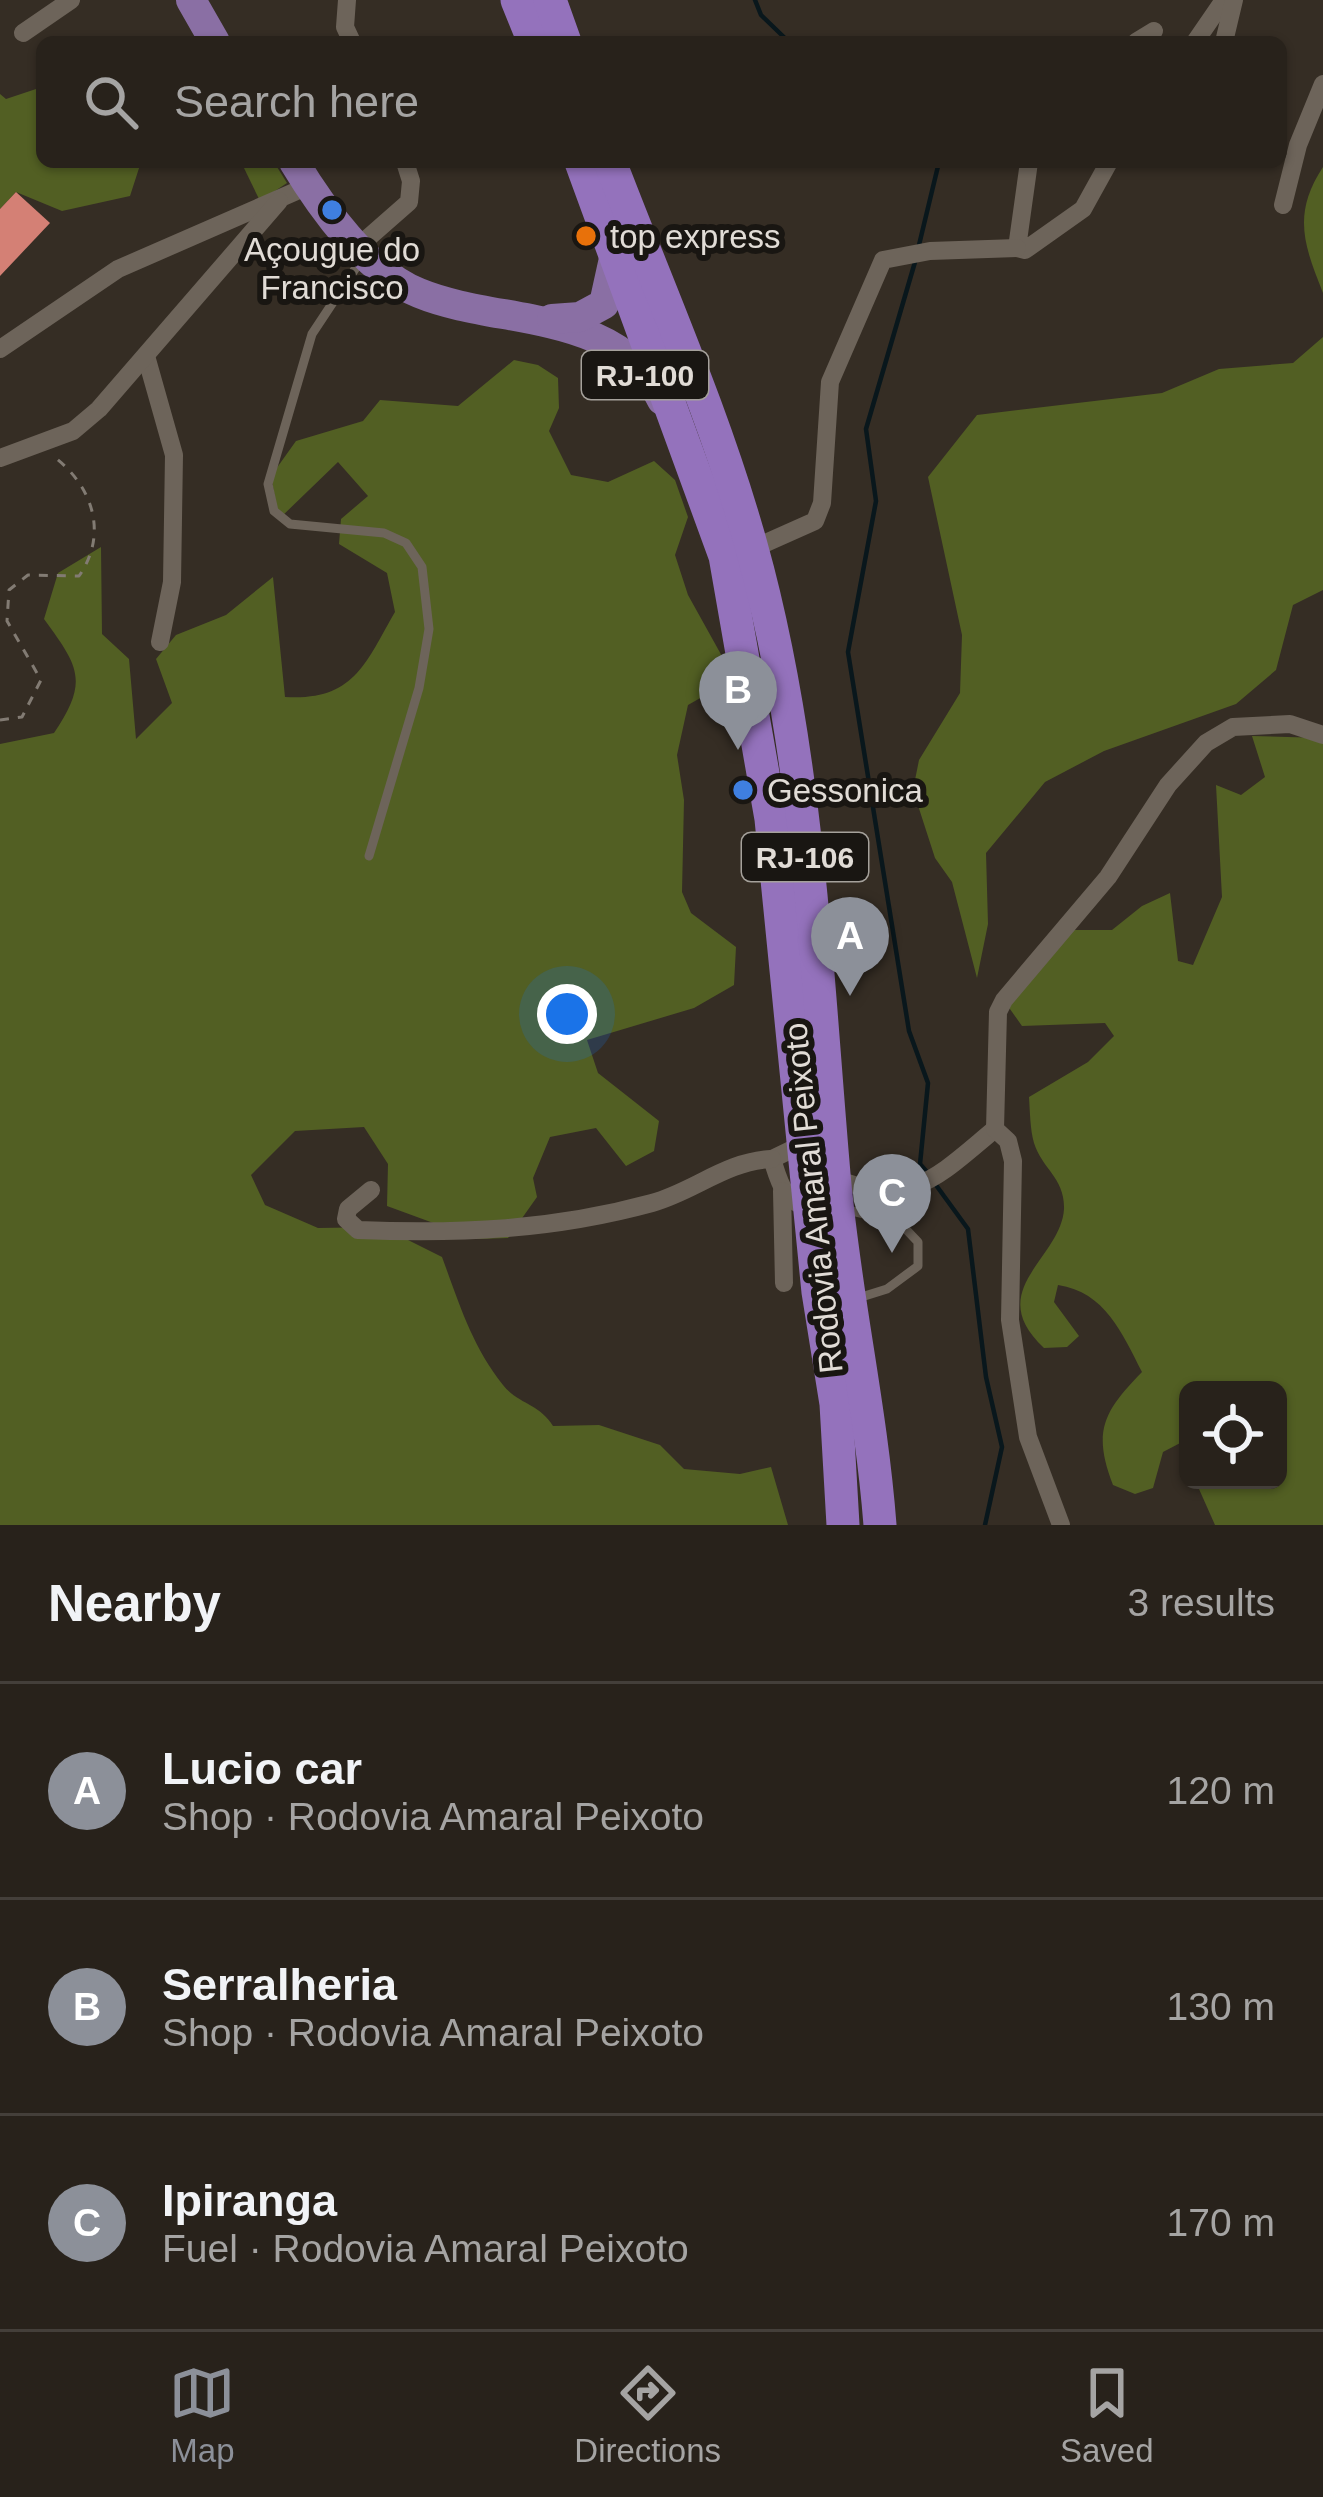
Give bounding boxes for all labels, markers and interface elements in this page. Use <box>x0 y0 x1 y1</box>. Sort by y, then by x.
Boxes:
search box <box>36 36 1287 168</box>
icon: search <box>78 69 144 135</box>
text: Search here <box>174 76 419 127</box>
marker: Açougue do Francisco <box>319 197 345 223</box>
place label: top express <box>610 218 781 255</box>
marker: top express <box>573 223 599 249</box>
place label: Açougue do Francisco <box>244 231 420 306</box>
road number: RJ-100 <box>582 351 708 399</box>
pin: B <box>699 651 777 750</box>
place label: Gessonica <box>767 772 924 809</box>
marker: Gessonica <box>730 777 756 803</box>
road number: RJ-106 <box>742 833 868 881</box>
pin: A <box>811 897 889 996</box>
your location <box>537 984 597 1044</box>
street label: Rodovia Amaral Peixoto <box>776 1021 850 1375</box>
pin: C <box>853 1154 931 1253</box>
map controls <box>1179 1381 1287 1489</box>
button: locate <box>1179 1381 1287 1489</box>
text: Nearby <box>48 1575 221 1632</box>
text: 3 results <box>1128 1581 1275 1624</box>
text: Lucio car <box>162 1743 362 1794</box>
text: A <box>73 1769 101 1812</box>
text: 120 m <box>1167 1769 1275 1812</box>
text: Shop · Rodovia Amaral Peixoto <box>162 1795 704 1838</box>
text: Serralheria <box>162 1959 397 2010</box>
text: B <box>73 1985 101 2028</box>
text: 130 m <box>1167 1985 1275 2028</box>
text: Shop · Rodovia Amaral Peixoto <box>162 2011 704 2054</box>
text: Ipiranga <box>162 2175 337 2226</box>
text: C <box>73 2201 101 2244</box>
text: 170 m <box>1167 2201 1275 2244</box>
text: Fuel · Rodovia Amaral Peixoto <box>162 2227 689 2270</box>
tab: Map <box>169 2360 235 2470</box>
tab: Directions <box>574 2360 721 2470</box>
tab: Saved <box>1060 2360 1154 2470</box>

